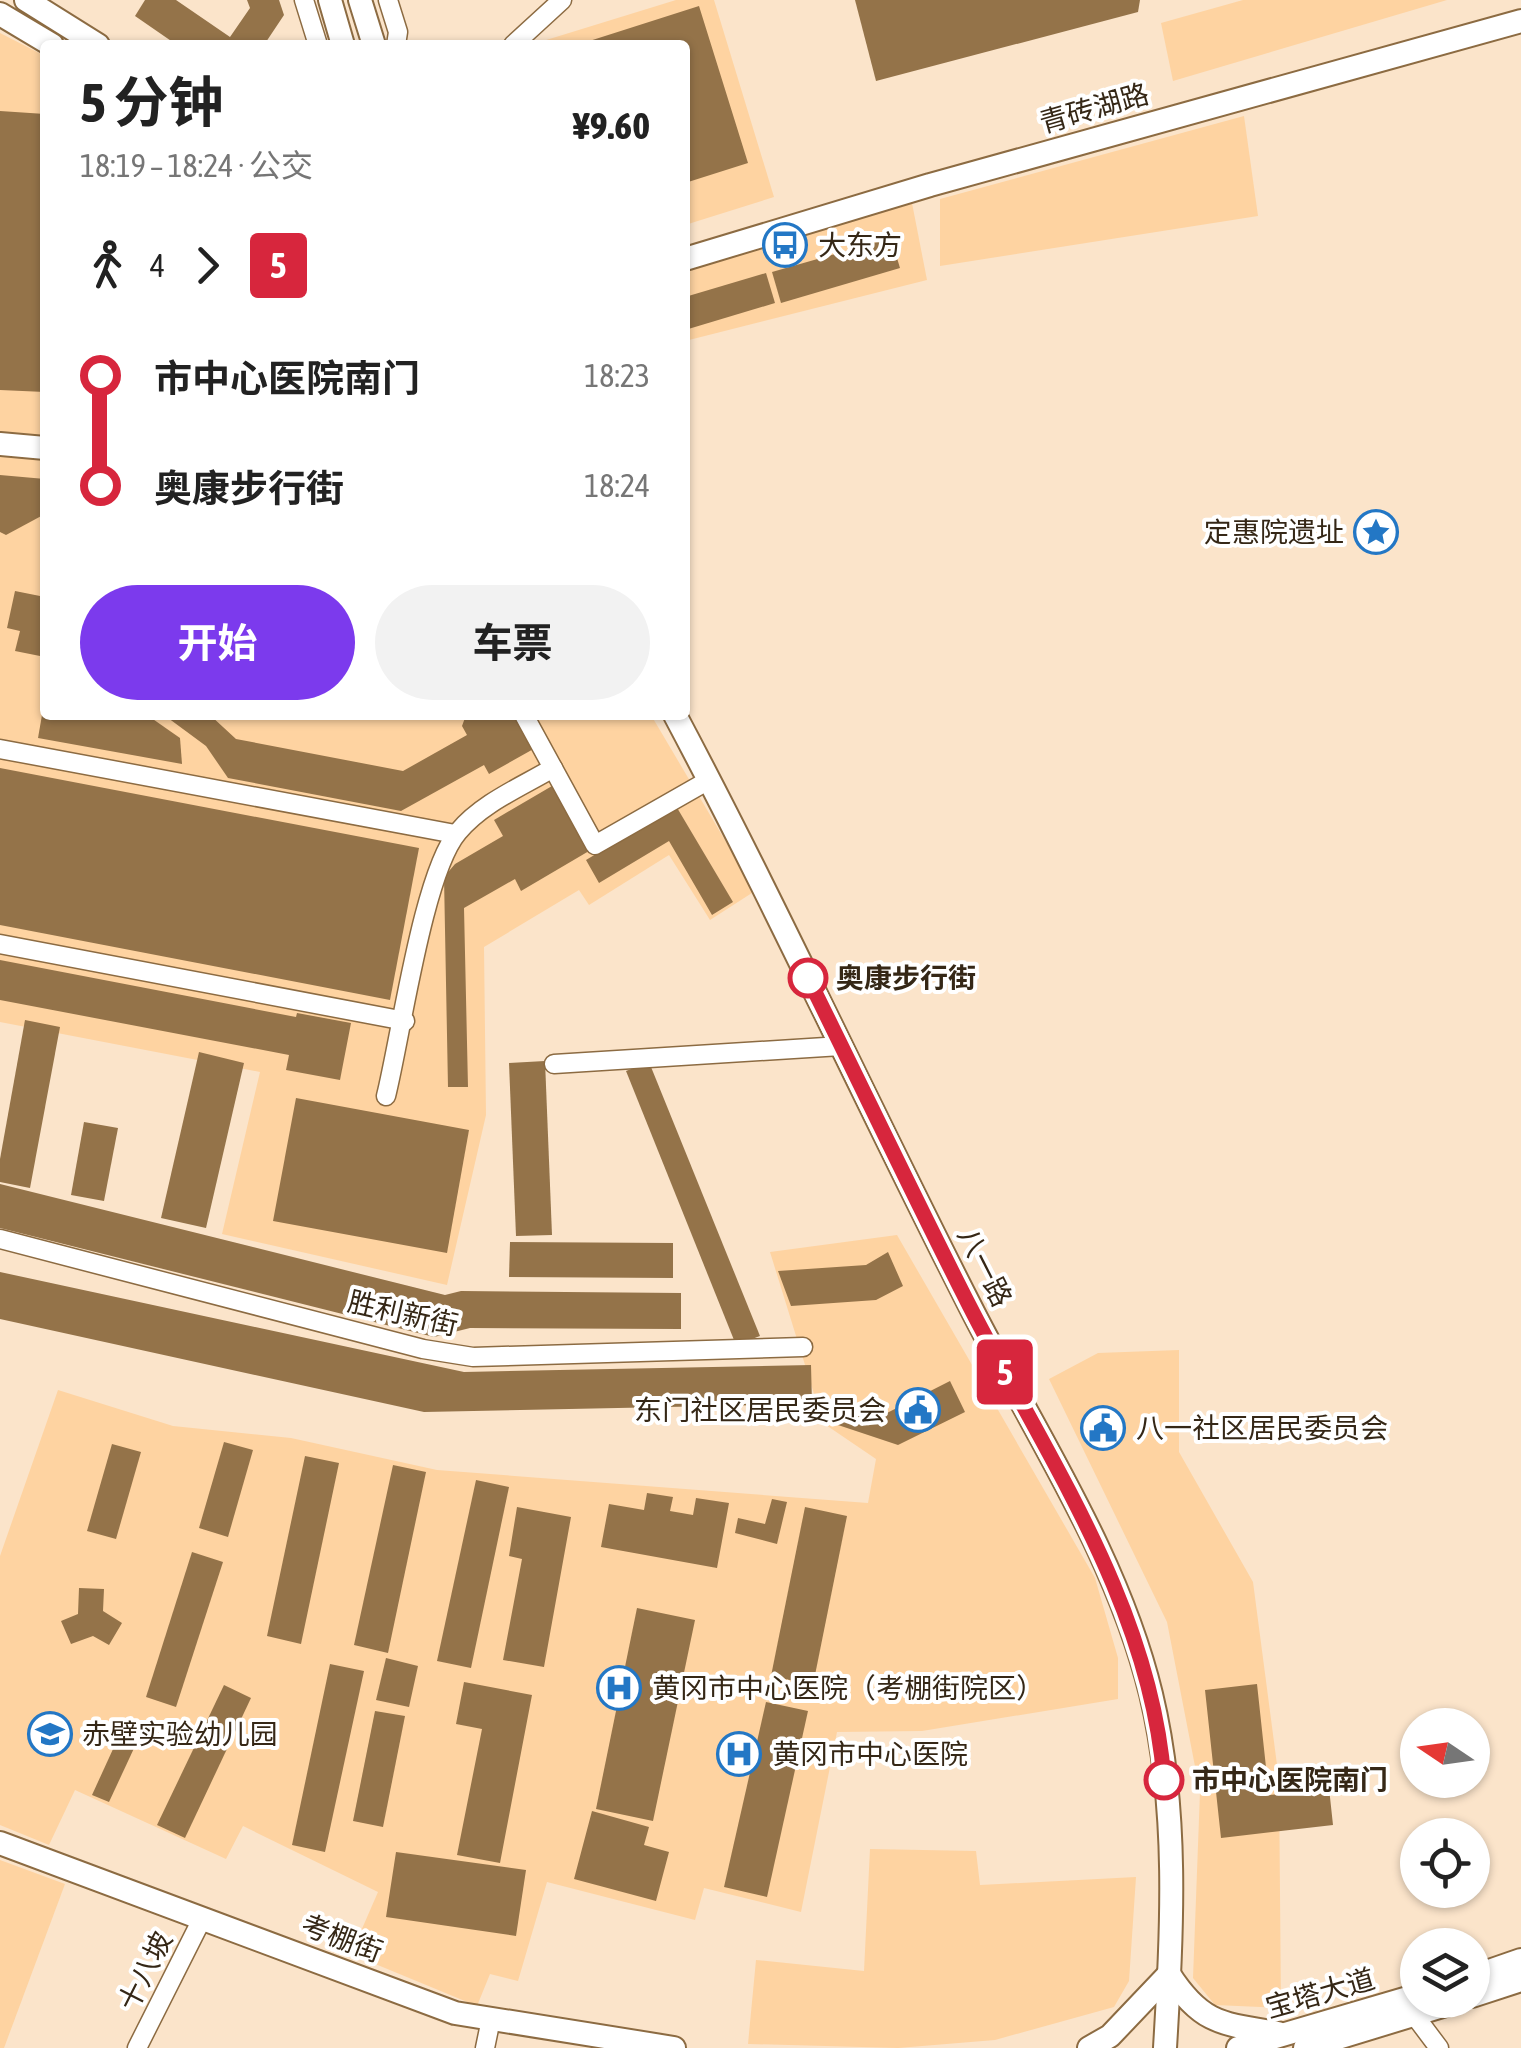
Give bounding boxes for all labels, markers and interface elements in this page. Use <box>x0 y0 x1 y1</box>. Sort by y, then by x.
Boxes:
text: 5 分钟 <box>80 71 223 134</box>
street label: 青砖湖路 <box>1036 77 1152 139</box>
text: ¥9.60 <box>573 104 650 147</box>
text: 18:19 – 18:24 · 公交 <box>80 147 313 184</box>
bus stop icon: 大东方 <box>762 222 808 268</box>
place label: 大东方 <box>818 229 902 261</box>
icon: walk <box>80 238 135 293</box>
icon: forward <box>180 238 235 293</box>
text: 5 <box>270 245 287 285</box>
text: 4 <box>150 247 165 284</box>
text: 市中心医院南门 <box>154 357 420 400</box>
text: 18:23 <box>584 357 650 394</box>
text: 奥康步行街 <box>154 467 344 510</box>
text: 18:24 <box>584 467 650 504</box>
place icon: 定惠院遗址 <box>1353 509 1399 555</box>
place label: 定惠院遗址 <box>1204 516 1344 548</box>
button: 开始 <box>80 585 355 700</box>
button: 车票 <box>375 585 650 700</box>
marker: 奥康步行街 <box>789 959 827 997</box>
place label: 奥康步行街 <box>836 962 976 994</box>
street label: 八一路 <box>952 1222 1018 1312</box>
street label: 胜利新街 <box>345 1285 461 1341</box>
line badge: 5 <box>972 1340 1038 1404</box>
text: 5 <box>997 1352 1013 1392</box>
public building icon: 东门社区居民委员会 <box>895 1387 941 1433</box>
place label: 东门社区居民委员会 <box>634 1394 886 1426</box>
public building icon: 八一社区居民委员会 <box>1080 1405 1126 1451</box>
place label: 八一社区居民委员会 <box>1136 1412 1388 1444</box>
hospital icon: 黄冈市中心医院（考棚街院区） <box>596 1665 642 1711</box>
place label: 黄冈市中心医院（考棚街院区） <box>652 1672 1044 1704</box>
north arrow <box>1400 1708 1490 1798</box>
map controls <box>1400 1708 1490 2018</box>
school or university icon: 赤壁实验幼儿园 <box>27 1711 73 1757</box>
place label: 赤壁实验幼儿园 <box>82 1718 278 1750</box>
hospital icon: 黄冈市中心医院 <box>716 1731 762 1777</box>
place label: 黄冈市中心医院 <box>772 1738 968 1770</box>
marker: 市中心医院南门 <box>1145 1761 1183 1799</box>
place label: 市中心医院南门 <box>1192 1764 1388 1796</box>
button: locate <box>1400 1818 1490 1908</box>
street label: 考棚街 <box>297 1908 387 1968</box>
street label: 十八坡 <box>112 1926 178 2016</box>
button: layers <box>1400 1928 1490 2018</box>
street label: 宝塔大道 <box>1262 1962 1378 2024</box>

